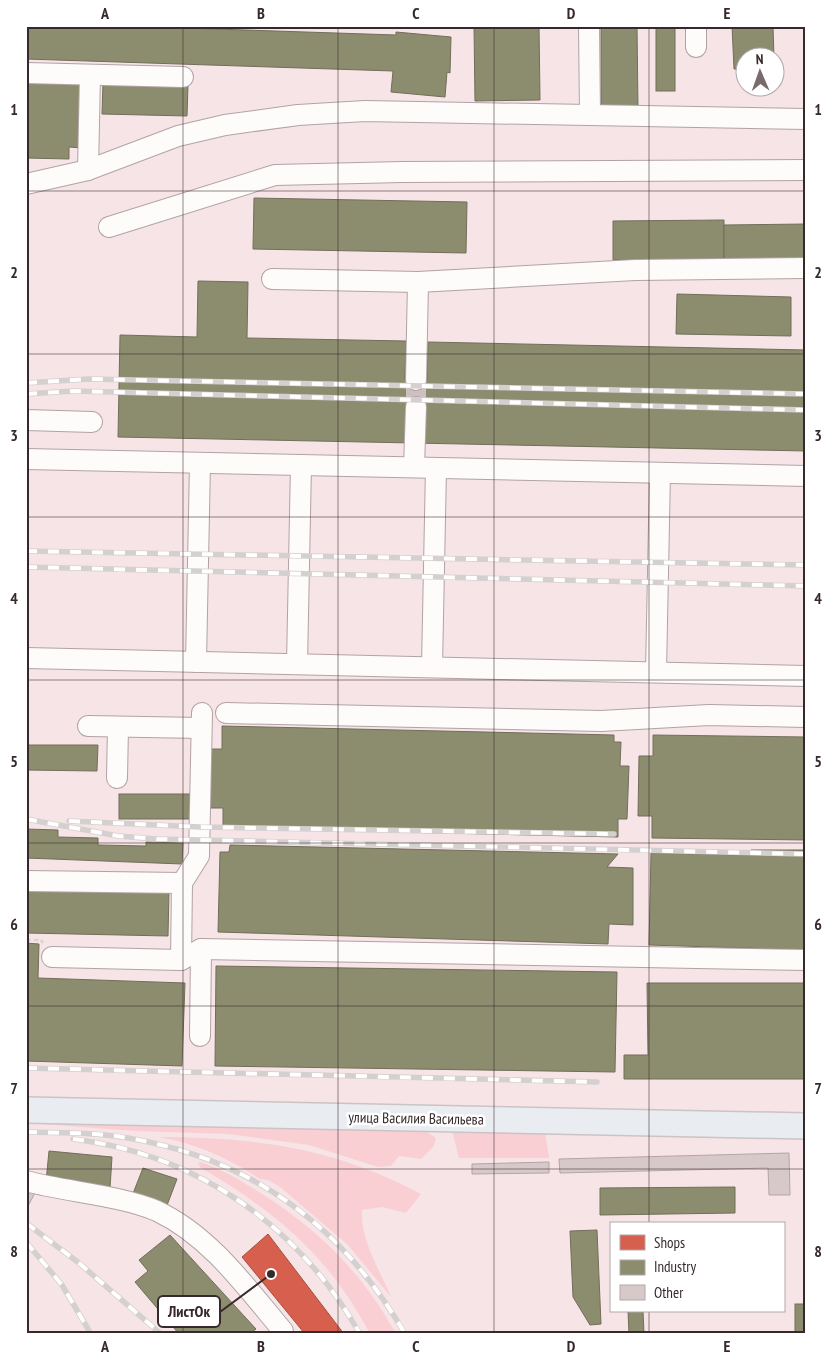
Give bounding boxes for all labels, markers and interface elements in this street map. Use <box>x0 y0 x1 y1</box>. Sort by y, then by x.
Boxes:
text: A <box>100 3 110 23</box>
text: B <box>257 3 265 23</box>
text: C <box>412 3 420 23</box>
text: D <box>567 3 576 23</box>
text: E <box>724 3 731 23</box>
north arrow <box>734 48 784 98</box>
text: N <box>755 50 764 68</box>
text: 1 <box>10 99 18 119</box>
text: 1 <box>814 99 822 119</box>
text: 2 <box>10 262 18 282</box>
text: 2 <box>814 262 822 282</box>
text: 3 <box>10 425 18 445</box>
text: 3 <box>814 425 822 445</box>
text: 4 <box>10 588 18 608</box>
text: 4 <box>814 588 822 608</box>
text: 5 <box>10 751 18 771</box>
text: 5 <box>814 751 822 771</box>
text: 6 <box>10 914 18 934</box>
text: 6 <box>814 914 822 934</box>
text: 7 <box>10 1078 18 1098</box>
text: 7 <box>814 1078 822 1098</box>
street label: улица Василия Васильева <box>348 1107 484 1129</box>
legend <box>610 1222 784 1312</box>
text: Shops <box>654 1233 685 1252</box>
text: 8 <box>10 1241 18 1261</box>
text: 8 <box>814 1241 822 1261</box>
text: Industry <box>654 1257 696 1276</box>
text: Other <box>654 1283 684 1302</box>
callout: ЛистОк <box>158 1296 220 1327</box>
text: ЛистОк <box>167 1301 210 1321</box>
text: A <box>100 1336 110 1356</box>
text: B <box>257 1336 265 1356</box>
text: C <box>412 1336 420 1356</box>
text: D <box>567 1336 576 1356</box>
text: E <box>724 1336 731 1356</box>

